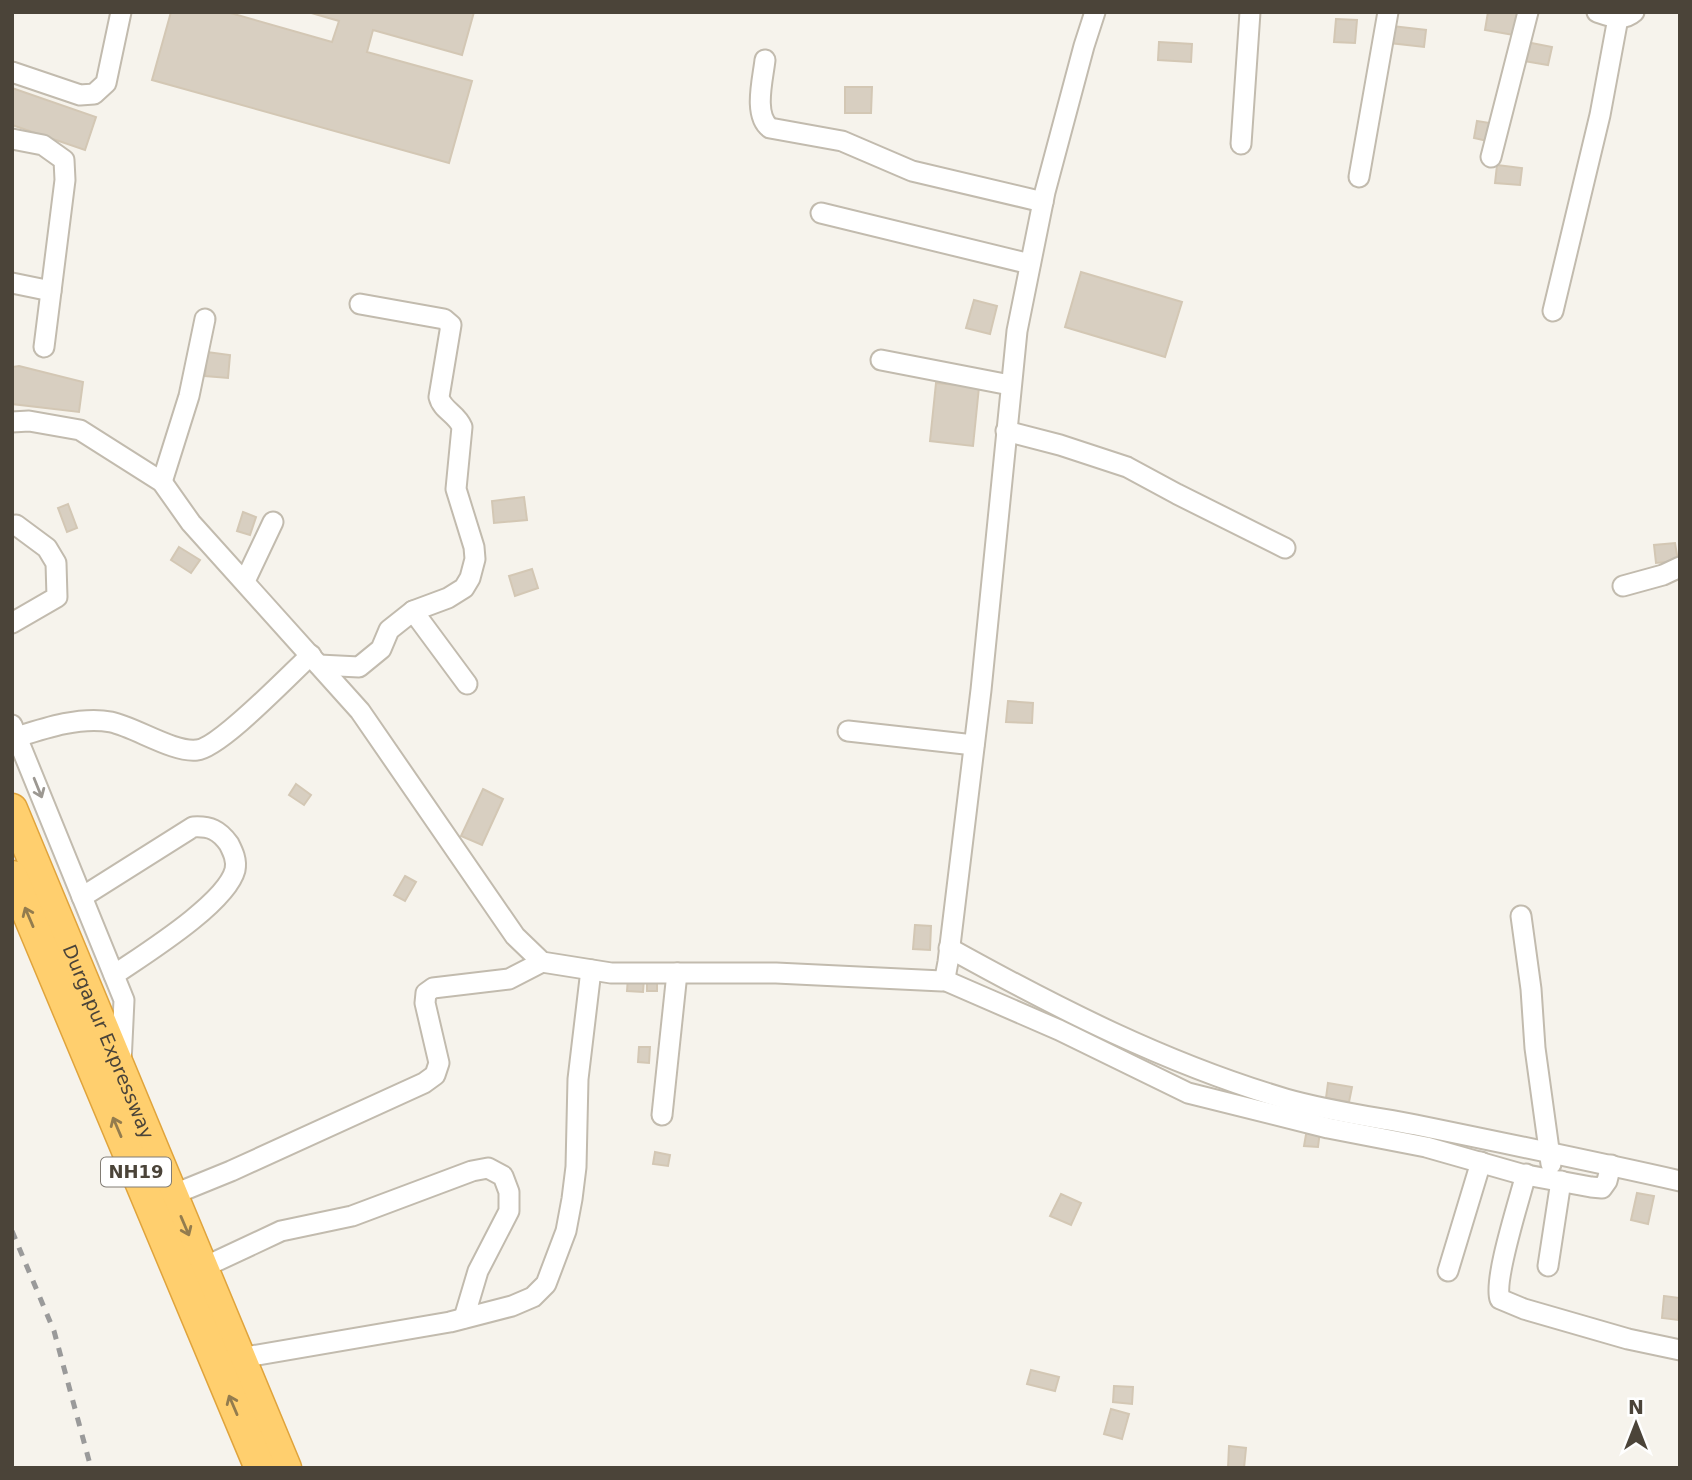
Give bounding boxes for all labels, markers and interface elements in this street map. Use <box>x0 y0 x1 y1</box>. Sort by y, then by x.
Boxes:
one-way arrow <box>32 777 45 799</box>
one-way arrow <box>22 907 35 928</box>
street label: Durgapur Expressway <box>59 941 159 1142</box>
one-way arrow <box>110 1117 123 1138</box>
road number: NH19 <box>101 1157 171 1186</box>
one-way arrow <box>179 1214 192 1236</box>
north arrow <box>1601 1389 1671 1459</box>
one-way arrow <box>226 1394 239 1416</box>
text: N <box>1628 1396 1644 1418</box>

